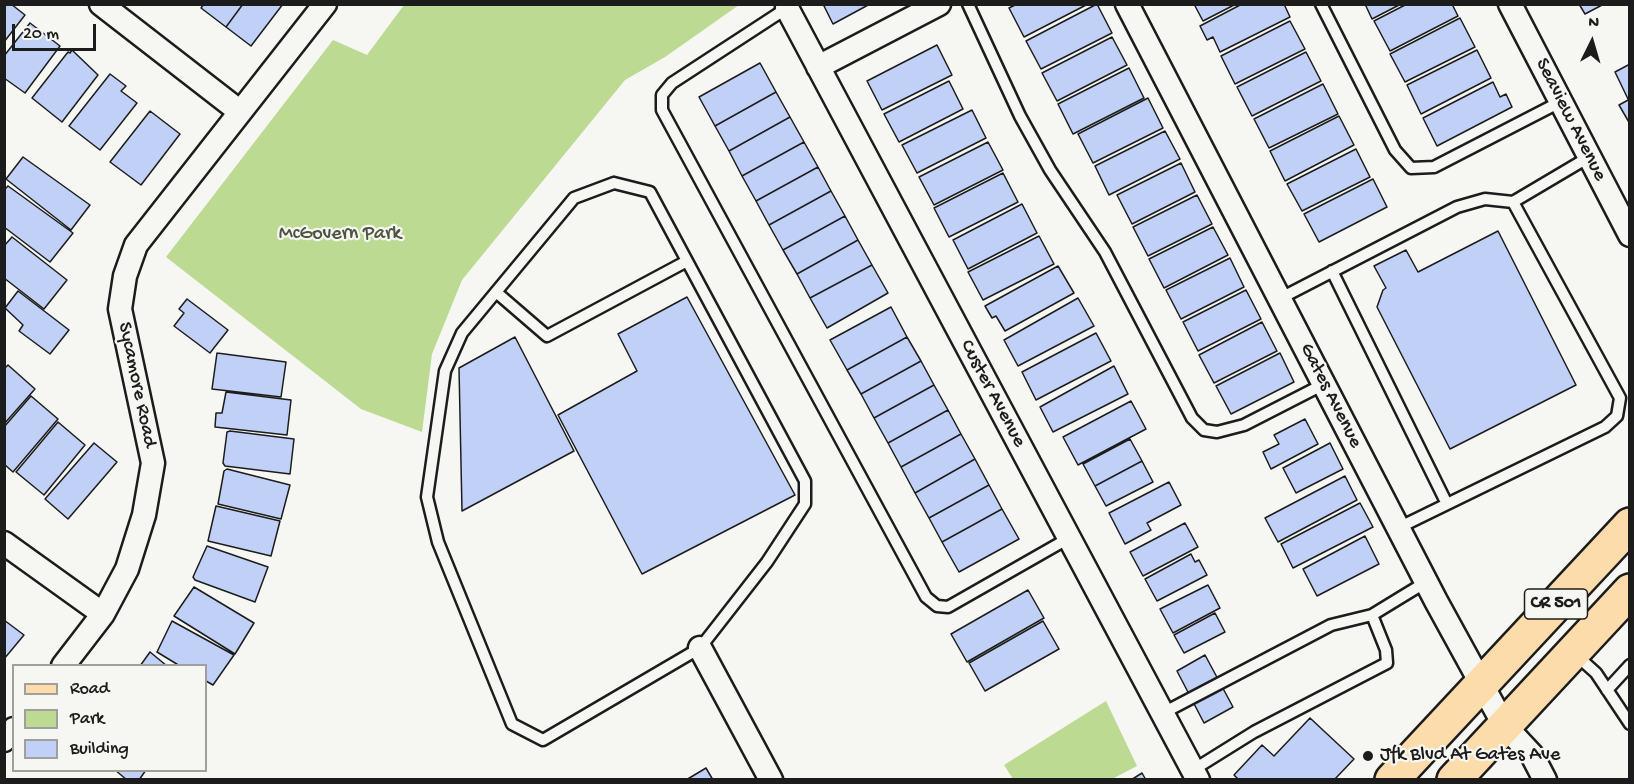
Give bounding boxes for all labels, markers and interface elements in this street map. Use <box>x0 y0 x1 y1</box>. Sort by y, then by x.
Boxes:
scale bar <box>15 12 99 50</box>
north arrow <box>1562 12 1622 72</box>
text: N <box>1588 14 1600 33</box>
text: 20 m <box>23 24 59 45</box>
street label: Seaview Avenue <box>1529 55 1611 185</box>
park label: McGovern Park <box>279 223 401 247</box>
street label: Sycamore Road <box>111 320 161 450</box>
street label: Custer Avenue <box>954 336 1030 452</box>
street label: Gates Avenue <box>1293 340 1367 452</box>
road number: CR 501 <box>1524 589 1588 619</box>
legend <box>12 664 207 772</box>
text: Road <box>70 679 109 700</box>
text: Park <box>70 709 104 730</box>
text: Building <box>70 739 129 760</box>
place label: Jfk Blvd At Gates Ave <box>1380 744 1560 768</box>
marker: Jfk Blvd At Gates Ave <box>1361 749 1375 763</box>

